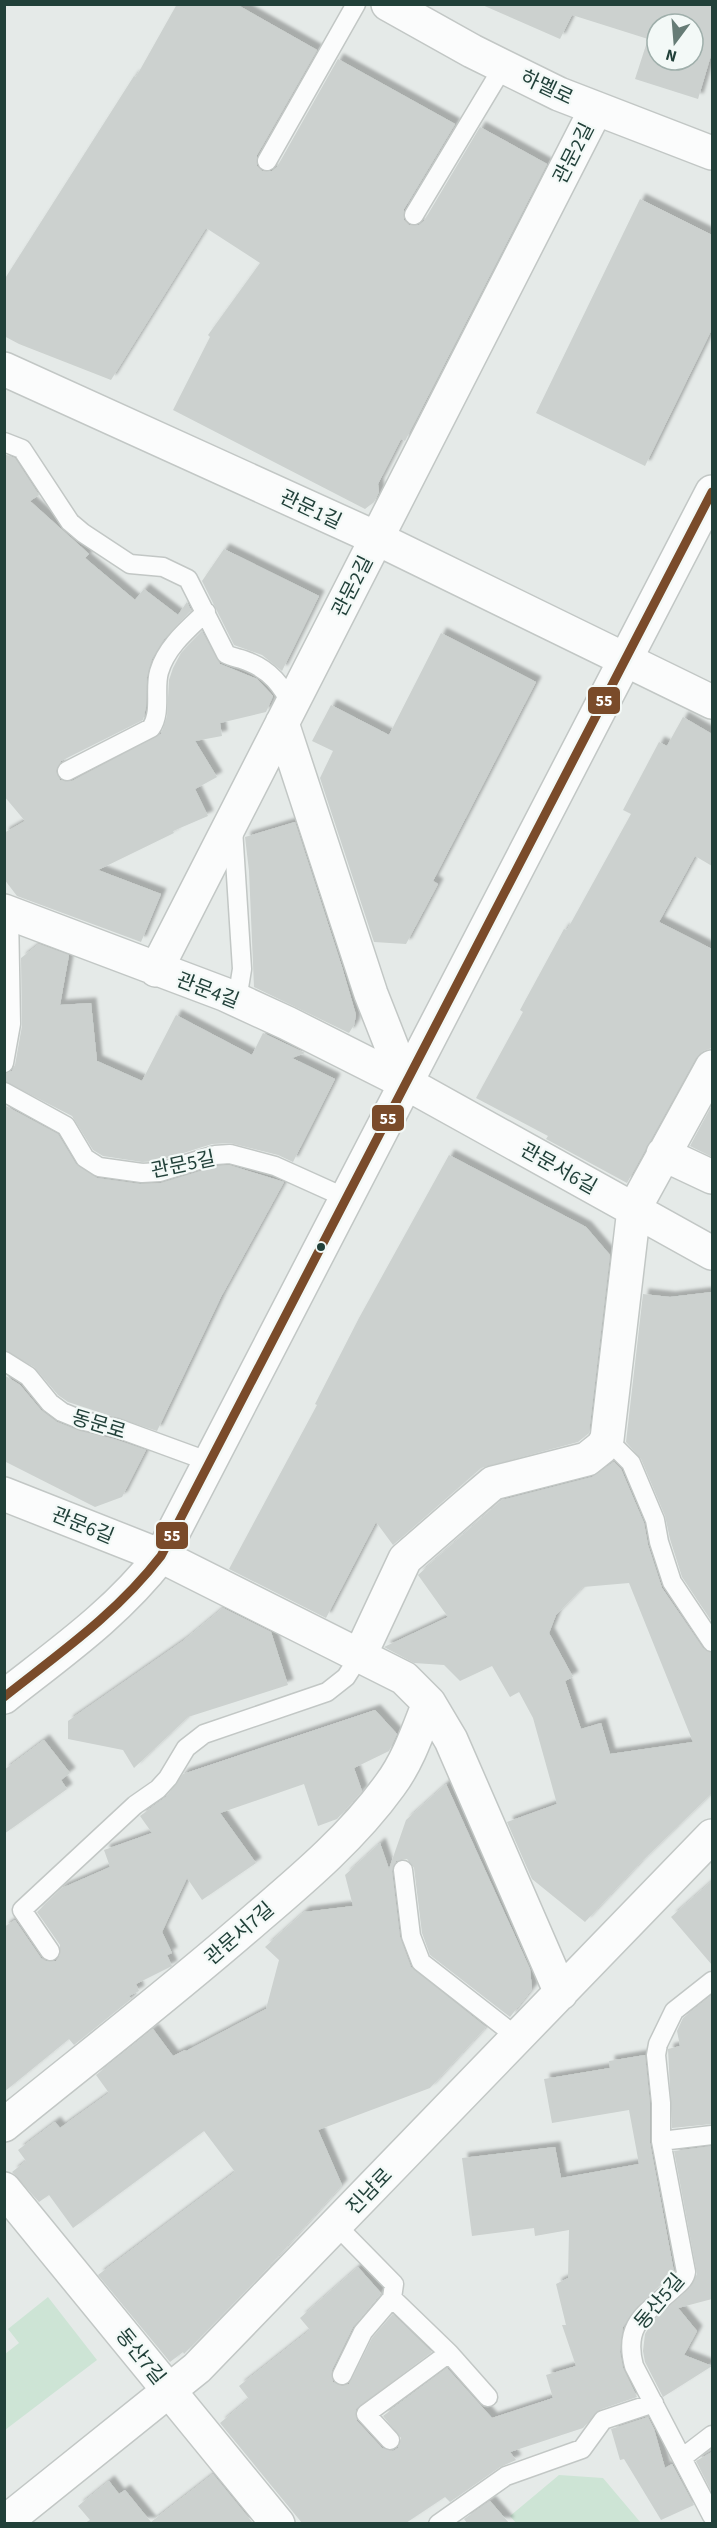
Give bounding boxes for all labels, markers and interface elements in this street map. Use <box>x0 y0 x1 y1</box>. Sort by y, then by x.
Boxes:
north arrow <box>645 12 705 72</box>
text: N <box>663 43 679 67</box>
street label: 하멜로 <box>516 64 578 112</box>
street label: 관문2길 <box>547 118 601 189</box>
street label: 관문1길 <box>275 483 346 536</box>
street label: 관문2길 <box>326 551 380 622</box>
line badge: 55 <box>587 686 621 715</box>
text: 55 <box>596 690 612 712</box>
street label: 관문4길 <box>172 966 243 1016</box>
line badge: 55 <box>371 1104 405 1132</box>
text: 55 <box>380 1108 396 1130</box>
street label: 관문서6길 <box>515 1136 602 1201</box>
street label: 관문5길 <box>148 1145 218 1185</box>
unlabelled marker <box>315 1241 327 1253</box>
street label: 동문로 <box>68 1403 129 1446</box>
street label: 관문6길 <box>47 1501 118 1551</box>
line badge: 55 <box>155 1521 189 1550</box>
text: 55 <box>164 1525 180 1547</box>
street label: 관문서7길 <box>199 1896 280 1972</box>
street label: 진남로 <box>340 2162 399 2221</box>
street label: 동산5길 <box>628 2268 691 2336</box>
street label: 동산7길 <box>109 2323 172 2391</box>

